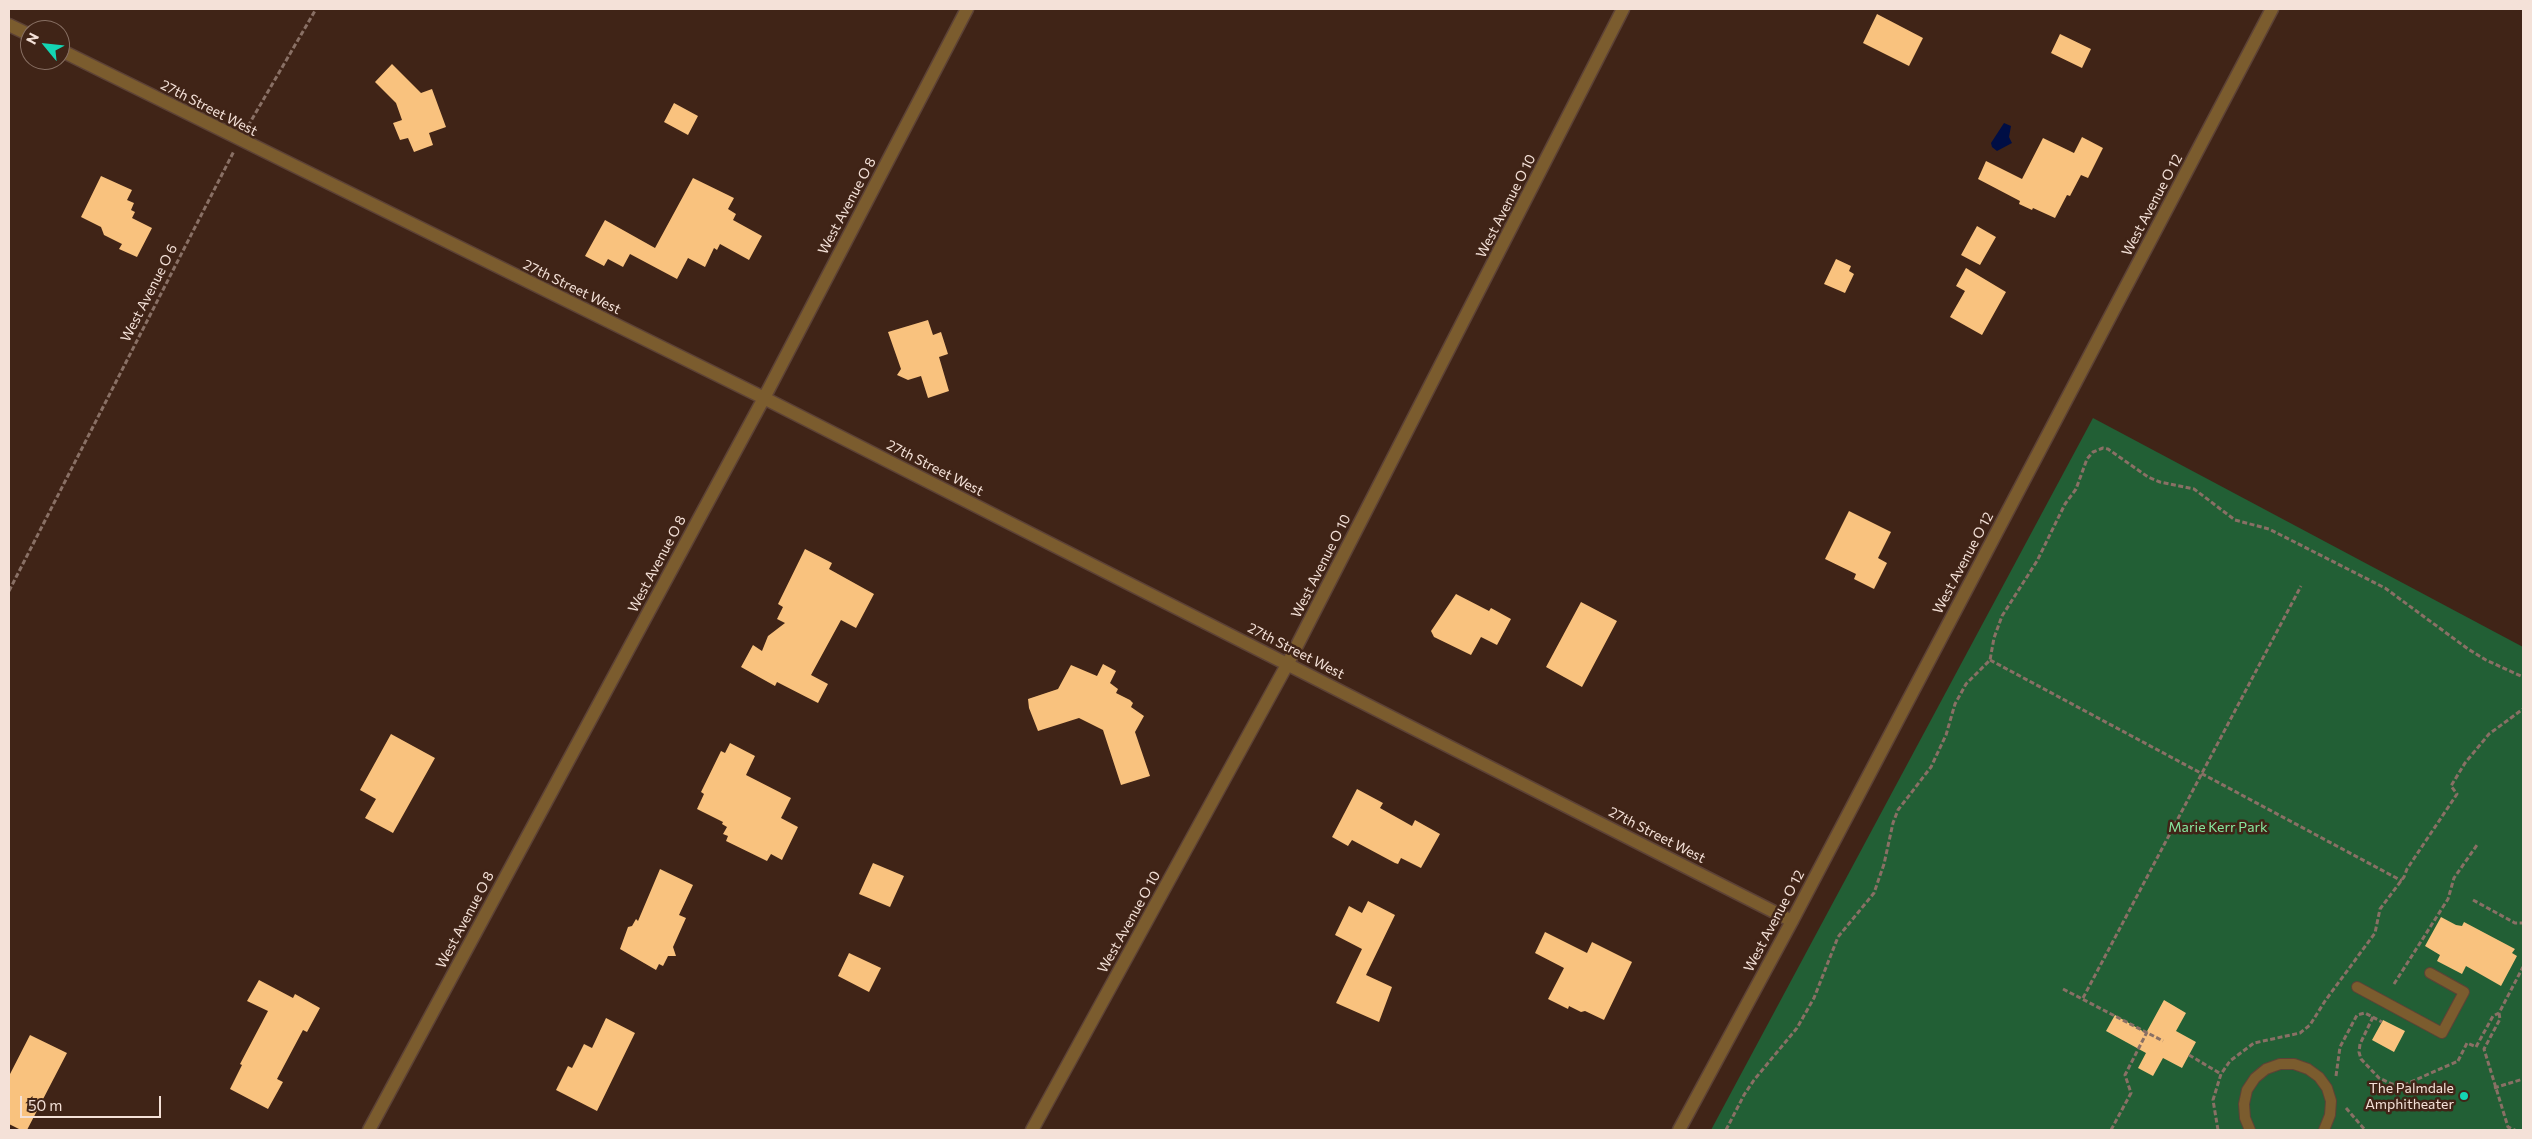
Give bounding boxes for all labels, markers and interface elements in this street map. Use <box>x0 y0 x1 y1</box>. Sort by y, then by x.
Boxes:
north arrow <box>20 20 70 70</box>
text: N <box>22 30 42 47</box>
street label: 27th Street West <box>158 76 260 140</box>
street label: West Avenue O 10 <box>1473 151 1539 261</box>
street label: West Avenue O 12 <box>2118 151 2186 259</box>
street label: West Avenue O 8 <box>814 155 880 257</box>
street label: West Avenue O 6 <box>117 241 181 345</box>
street label: 27th Street West <box>520 256 624 318</box>
street label: 27th Street West <box>884 436 986 500</box>
street label: West Avenue O 12 <box>1929 509 1997 617</box>
street label: West Avenue O 10 <box>1288 511 1354 621</box>
street label: West Avenue O 8 <box>624 513 690 615</box>
street label: 27th Street West <box>1245 619 1347 683</box>
street label: 27th Street West <box>1606 803 1708 867</box>
park label: Marie Kerr Park <box>2168 819 2268 835</box>
street label: West Avenue O 12 <box>1740 867 1808 975</box>
street label: West Avenue O 10 <box>1094 868 1164 976</box>
street label: West Avenue O 8 <box>432 869 498 971</box>
place label: The Palmdale Amphitheater <box>2365 1080 2454 1112</box>
scale bar <box>22 1086 164 1118</box>
marker: The Palmdale Amphitheater <box>2458 1090 2470 1102</box>
text: 50 m <box>28 1096 62 1114</box>

